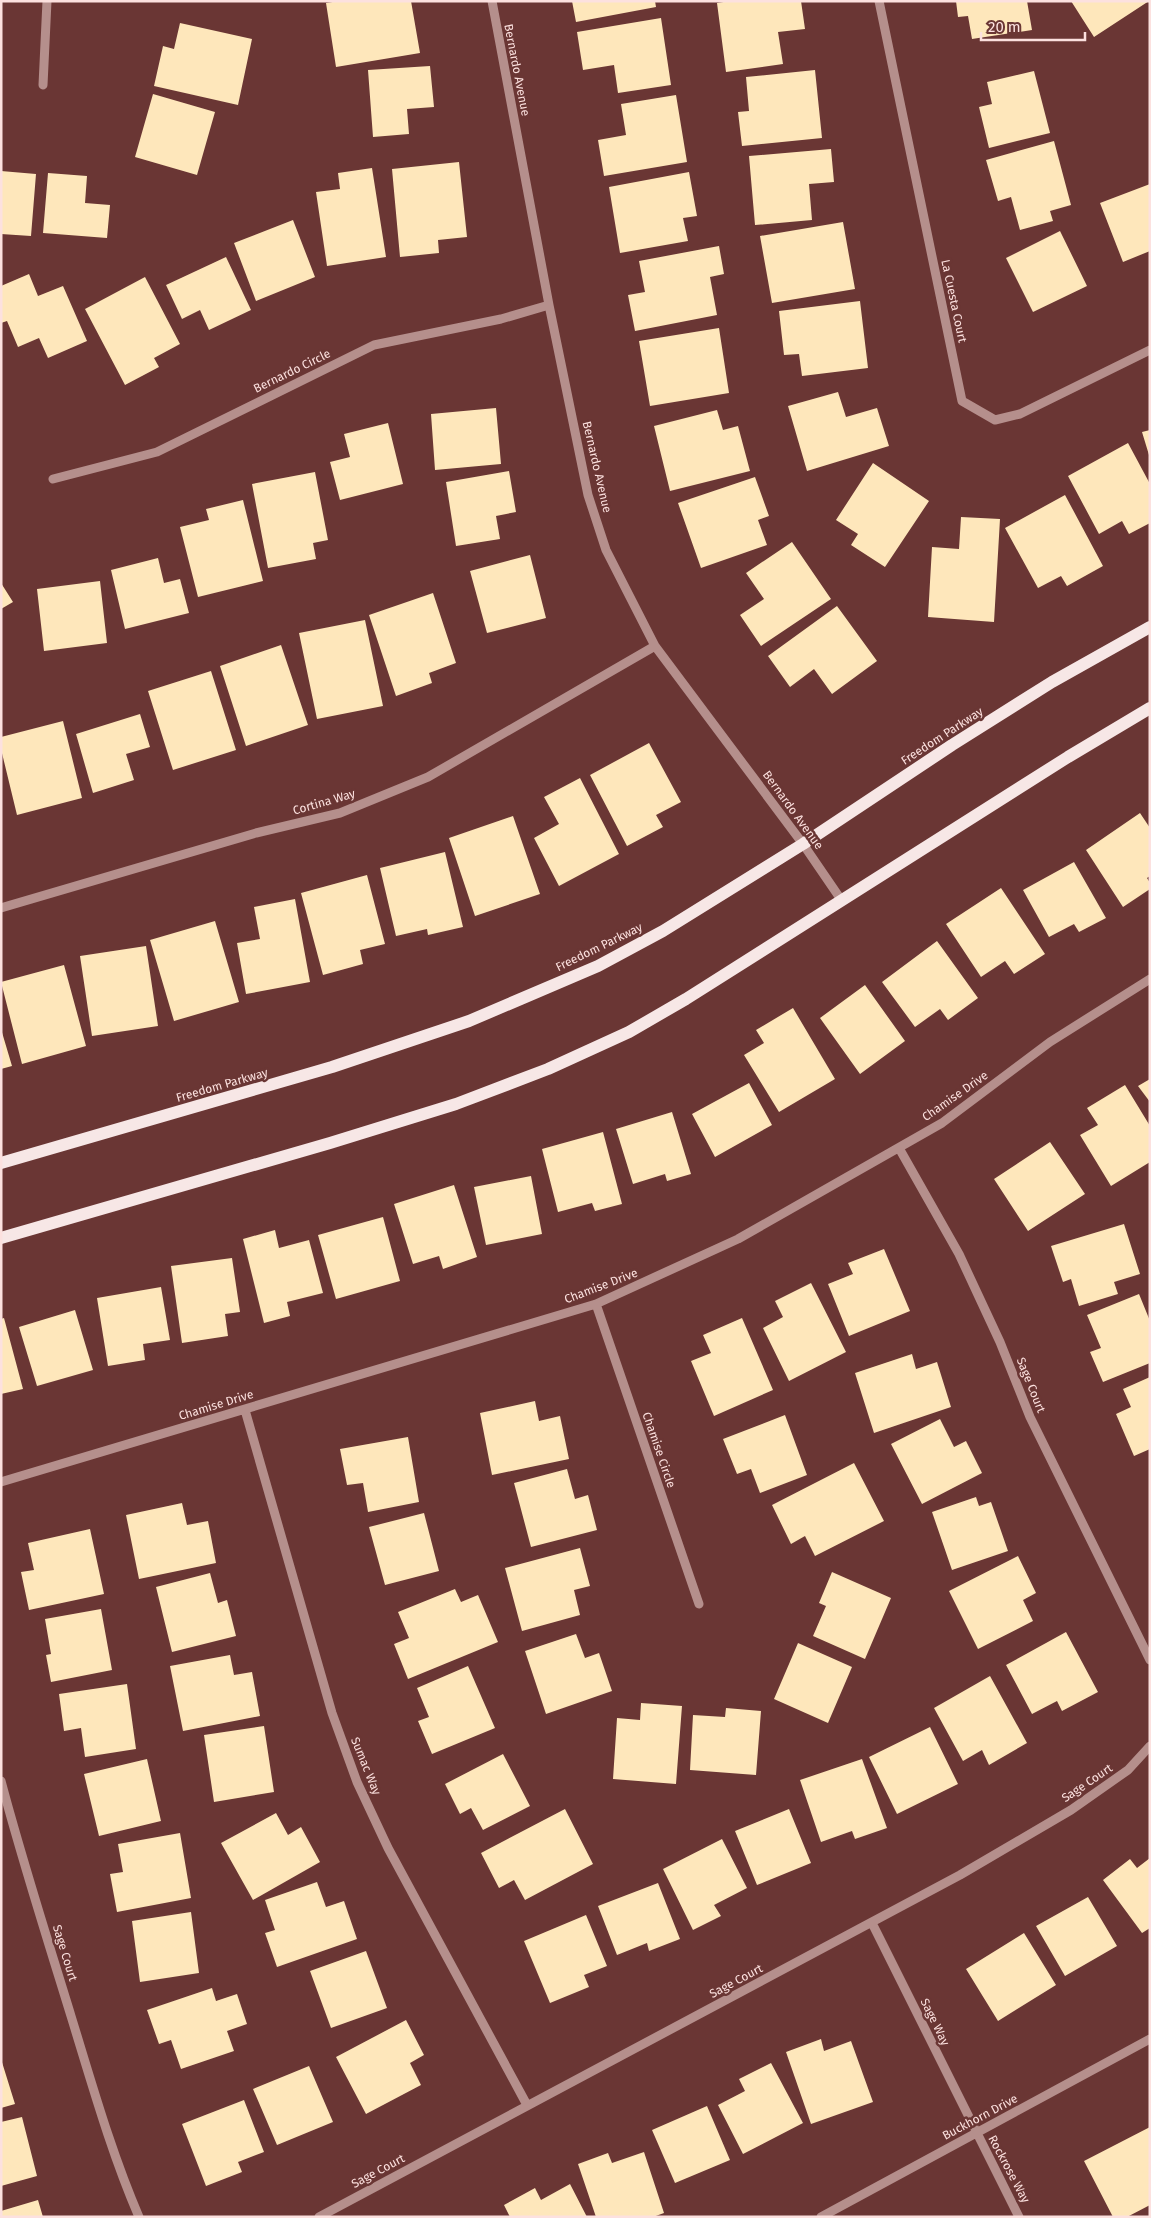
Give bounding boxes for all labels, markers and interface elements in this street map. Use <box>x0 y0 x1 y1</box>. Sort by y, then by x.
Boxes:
scale bar <box>981 10 1085 42</box>
text: 20 m <box>988 18 1021 36</box>
street label: Bernardo Avenue <box>501 23 533 117</box>
street label: La Cuesta Court <box>938 258 970 344</box>
street label: Bernardo Circle <box>251 346 333 396</box>
street label: Bernardo Avenue <box>580 420 614 514</box>
street label: Freedom Parkway <box>898 704 986 768</box>
street label: Bernardo Avenue <box>760 768 826 852</box>
street label: Cortina Way <box>291 786 357 818</box>
street label: Freedom Parkway <box>553 920 645 974</box>
street label: Freedom Parkway <box>175 1065 270 1105</box>
street label: Chamise Drive <box>919 1068 991 1124</box>
street label: Chamise Drive <box>562 1266 640 1306</box>
street label: Sage Court <box>1014 1355 1049 1415</box>
street label: Chamise Drive <box>177 1387 255 1423</box>
street label: Chamise Circle <box>639 1410 679 1490</box>
street label: Sumac Way <box>348 1735 384 1797</box>
street label: Sage Court <box>1059 1761 1116 1805</box>
street label: Sage Court <box>50 1923 80 1983</box>
street label: Sage Court <box>707 1961 766 2001</box>
street label: Sage Way <box>918 1996 952 2048</box>
street label: Buckhorn Drive <box>940 2091 1020 2143</box>
street label: Rockrose Way <box>985 2133 1033 2205</box>
street label: Sage Court <box>349 2151 408 2191</box>

